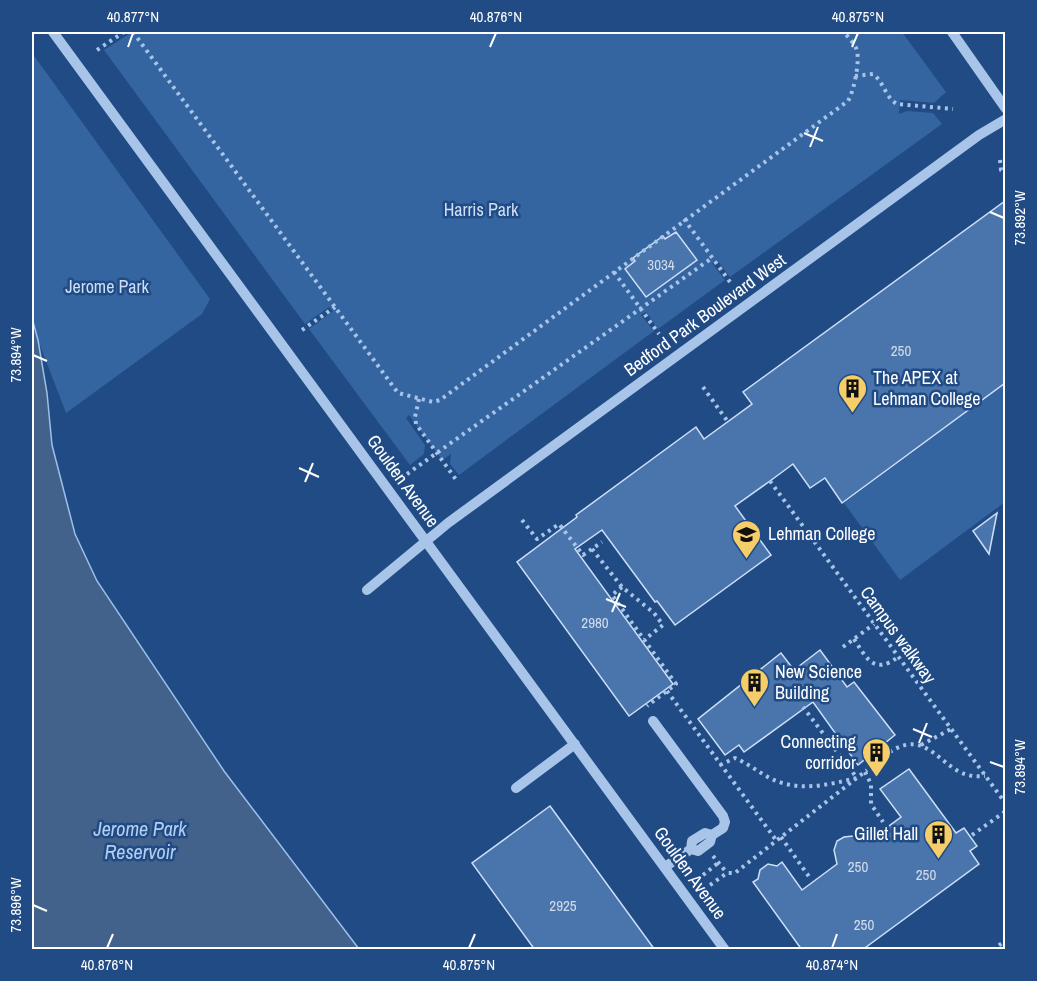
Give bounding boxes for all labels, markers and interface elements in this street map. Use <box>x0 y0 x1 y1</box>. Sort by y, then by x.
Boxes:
text: 40.877°N <box>107 6 159 27</box>
text: 40.876°N <box>470 6 522 27</box>
text: 40.875°N <box>832 6 884 27</box>
text: 73.892°W <box>1009 190 1030 246</box>
park label: Harris Park <box>444 197 519 222</box>
street label: Bedford Park Boulevard West <box>619 247 791 382</box>
house number: 3034 <box>647 254 675 275</box>
park label: Jerome Park <box>65 274 149 299</box>
text: 73.894°W <box>5 327 26 383</box>
house number: 250 <box>891 340 911 361</box>
place label: The APEX at Lehman College <box>873 365 980 411</box>
building icon: The APEX at Lehman College <box>836 372 868 414</box>
street label: Goulden Avenue <box>361 429 446 532</box>
school or university icon: Lehman College <box>731 518 763 560</box>
place label: Lehman College <box>768 521 875 546</box>
street label: Campus walkway <box>855 581 943 689</box>
house number: 2980 <box>581 612 609 633</box>
place label: New Science Building <box>775 659 862 705</box>
building icon: New Science Building <box>738 666 770 708</box>
place label: Connecting corridor <box>781 729 857 775</box>
building icon: Connecting corridor <box>861 736 893 778</box>
text: 73.894°W <box>1009 739 1030 795</box>
water label: Jerome Park Reservoir <box>93 815 187 865</box>
building icon: Gillet Hall <box>923 818 955 860</box>
street label: Goulden Avenue <box>648 821 733 924</box>
place label: Gillet Hall <box>854 821 918 846</box>
house number: 250 <box>848 856 868 877</box>
house number: 250 <box>916 864 936 885</box>
text: 73.896°W <box>5 877 26 933</box>
house number: 2925 <box>549 895 577 916</box>
house number: 250 <box>854 914 874 935</box>
text: 40.876°N <box>81 954 133 975</box>
text: 40.875°N <box>443 954 495 975</box>
text: 40.874°N <box>806 954 858 975</box>

